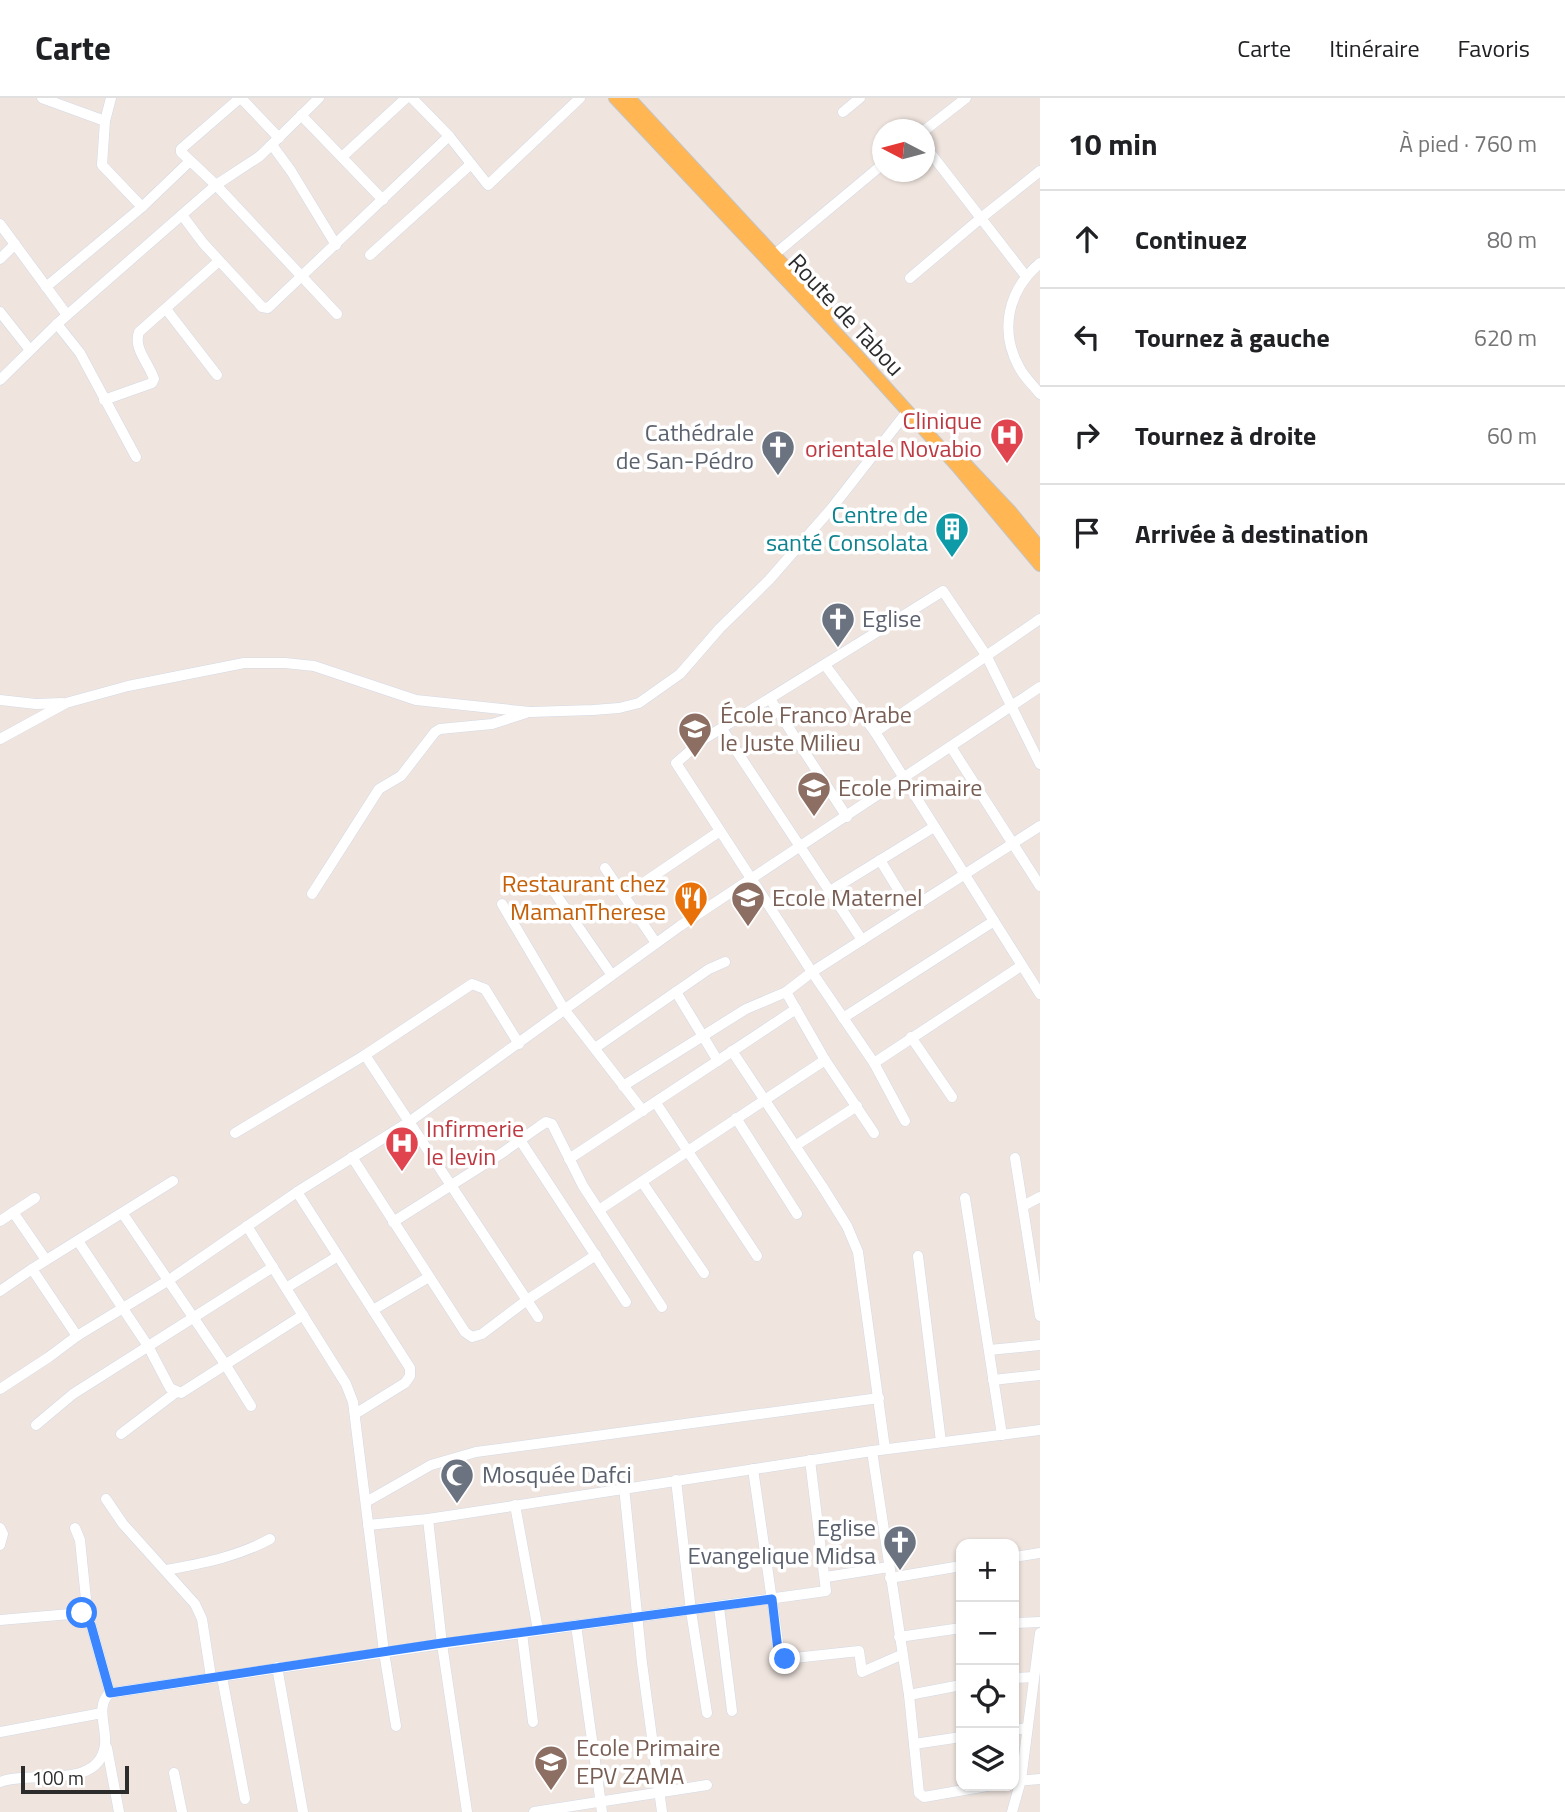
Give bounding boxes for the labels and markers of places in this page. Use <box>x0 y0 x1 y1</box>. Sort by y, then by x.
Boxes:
place label: Clinique orientale Novabio <box>805 402 982 466</box>
place label: Cathédrale de San-Pédro <box>616 414 754 478</box>
hospital icon: Clinique orientale Novabio <box>988 416 1026 465</box>
church icon: Cathédrale de San-Pédro <box>759 428 797 477</box>
place label: Centre de santé Consolata <box>766 496 928 560</box>
building icon: Centre de santé Consolata <box>933 510 971 559</box>
church icon: Eglise <box>819 600 857 649</box>
place label: Eglise <box>862 600 921 636</box>
place label: École Franco Arabe le Juste Milieu <box>720 696 912 760</box>
school or university icon: École Franco Arabe le Juste Milieu <box>676 710 714 759</box>
school or university icon: Ecole Primaire <box>795 769 833 818</box>
place label: Ecole Primaire <box>838 769 982 805</box>
place label: Restaurant chez MamanTherese <box>502 865 666 929</box>
restaurant icon: Restaurant chez MamanTherese <box>672 879 710 928</box>
school or university icon: Ecole Maternel <box>729 879 767 928</box>
place label: Ecole Maternel <box>772 879 923 915</box>
place label: Infirmerie le levin <box>426 1110 524 1174</box>
hospital icon: Infirmerie le levin <box>383 1124 421 1173</box>
mosque icon: Mosquée Dafci <box>438 1456 476 1505</box>
place label: Mosquée Dafci <box>482 1456 632 1492</box>
place label: Eglise Evangelique Midsa <box>687 1509 876 1573</box>
church icon: Eglise Evangelique Midsa <box>881 1523 919 1572</box>
place label: Ecole Primaire EPV ZAMA <box>576 1729 720 1793</box>
school or university icon: Ecole Primaire EPV ZAMA <box>532 1743 570 1792</box>

